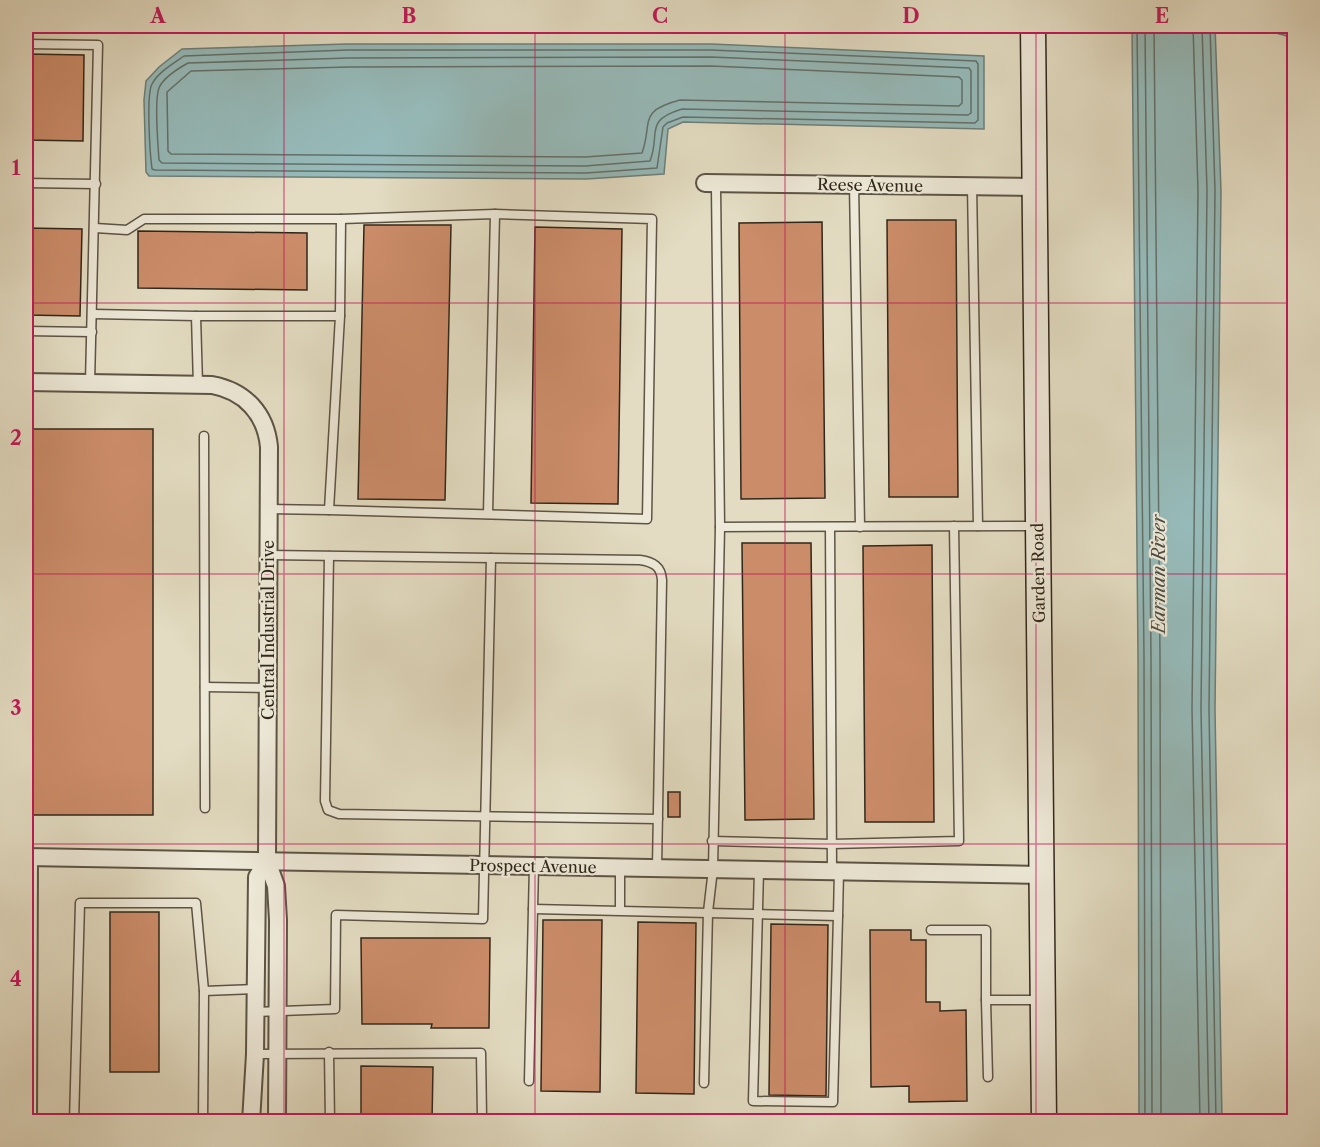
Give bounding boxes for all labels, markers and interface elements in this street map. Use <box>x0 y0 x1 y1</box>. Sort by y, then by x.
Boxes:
text: A <box>149 4 166 28</box>
text: B <box>402 4 417 28</box>
text: C <box>652 4 668 28</box>
text: D <box>902 4 920 28</box>
text: E <box>1155 4 1169 28</box>
text: 1 <box>12 156 21 180</box>
street label: Reese Avenue <box>817 174 923 196</box>
text: 2 <box>10 426 22 450</box>
water label: Earman River <box>1148 513 1170 635</box>
street label: Garden Road <box>1027 522 1049 623</box>
street label: Central Industrial Drive <box>258 540 278 720</box>
text: 3 <box>10 696 22 720</box>
street label: Prospect Avenue <box>469 855 597 877</box>
text: 4 <box>10 967 22 991</box>

